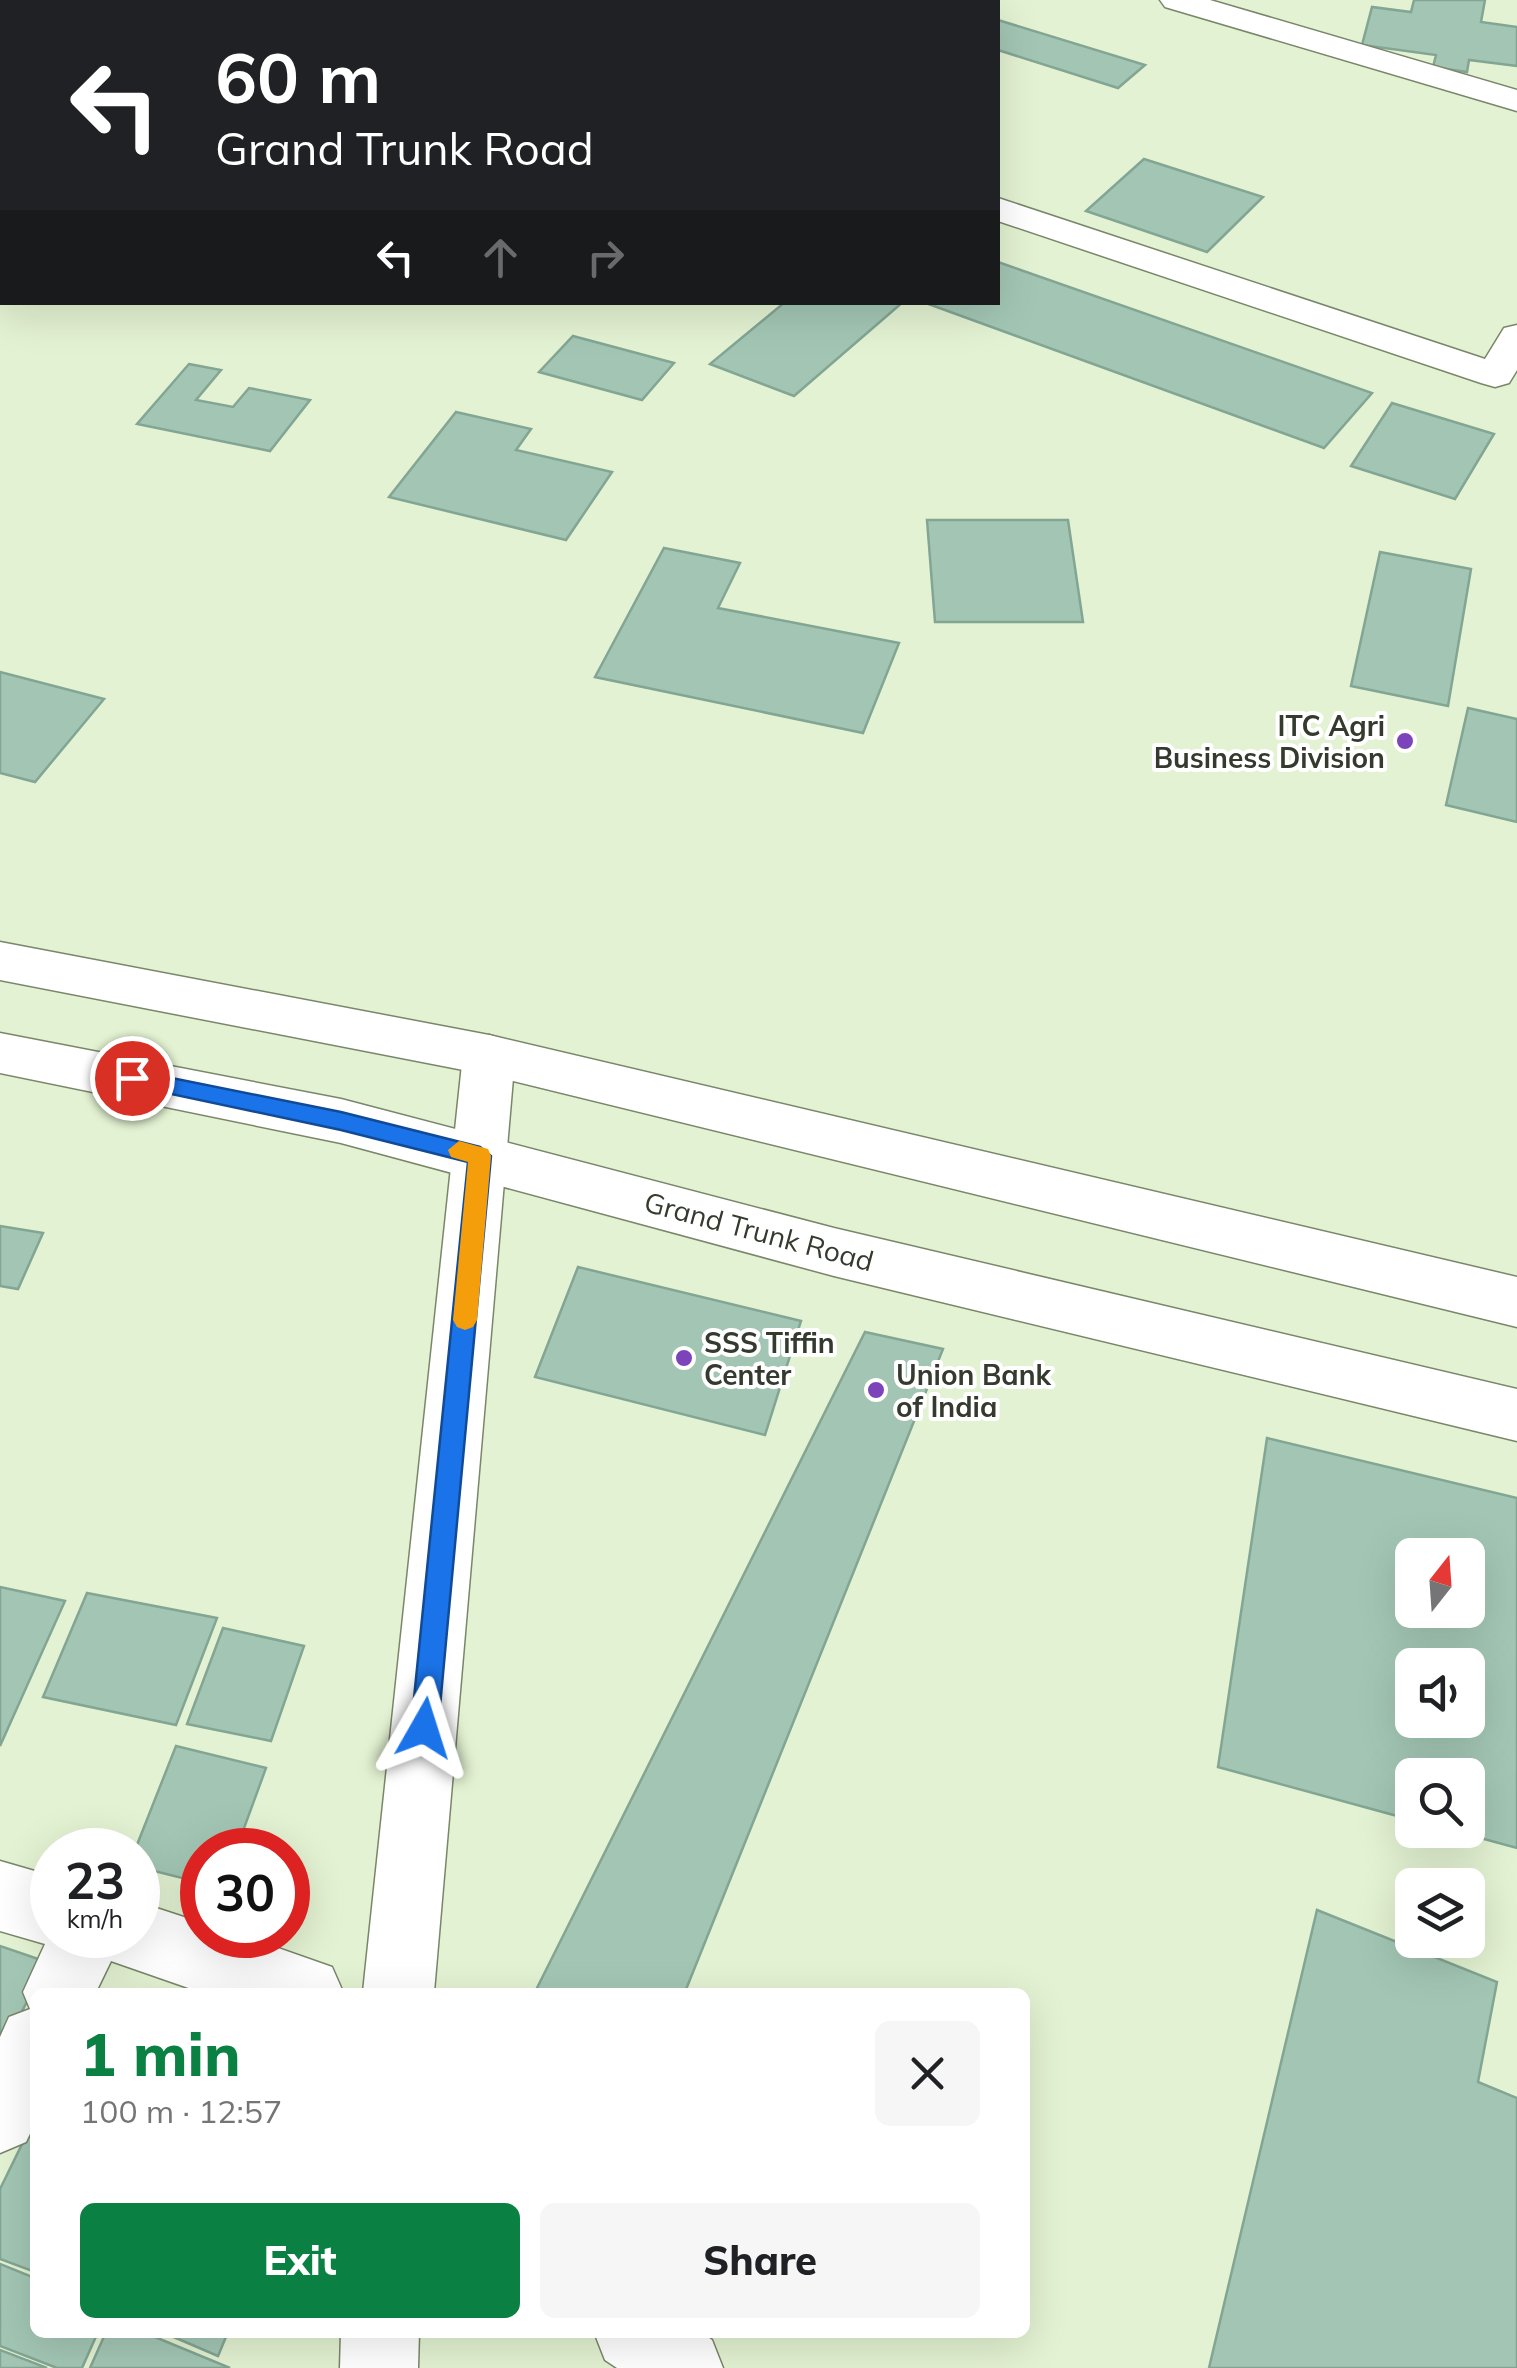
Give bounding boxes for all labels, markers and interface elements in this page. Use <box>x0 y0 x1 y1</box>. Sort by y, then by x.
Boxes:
text: 60 m <box>215 33 381 121</box>
icon: left <box>50 40 180 170</box>
text: Grand Trunk Road <box>215 120 594 176</box>
icon: left <box>368 230 423 285</box>
icon: ahead <box>473 230 528 285</box>
icon: right <box>578 230 633 285</box>
place label: ITC Agri Business Division <box>1154 708 1385 775</box>
marker: ITC Agri Business Division <box>1394 730 1416 752</box>
pin <box>90 1036 175 1121</box>
icon: arrive <box>105 1051 160 1106</box>
street label: Grand Trunk Road <box>641 1184 877 1278</box>
place label: SSS Tiffin Center <box>704 1325 835 1392</box>
marker: SSS Tiffin Center <box>673 1347 695 1369</box>
place label: Union Bank of India <box>896 1357 1052 1424</box>
marker: Union Bank of India <box>865 1379 887 1401</box>
north arrow <box>1395 1538 1485 1628</box>
map controls <box>1395 1538 1485 1958</box>
button: sound <box>1395 1648 1485 1738</box>
position arrow <box>372 1676 476 1780</box>
button: search <box>1395 1758 1485 1848</box>
speed limit sign: 30 <box>180 1828 310 1958</box>
text: 23 <box>65 1849 125 1912</box>
button: layers <box>1395 1868 1485 1958</box>
text: km/h <box>67 1903 123 1934</box>
text: 1 min <box>80 2016 241 2091</box>
button: close <box>875 2021 980 2126</box>
text: 100 m · 12:57 <box>80 2091 282 2131</box>
button: Exit <box>80 2203 520 2318</box>
button: Share <box>540 2203 980 2318</box>

